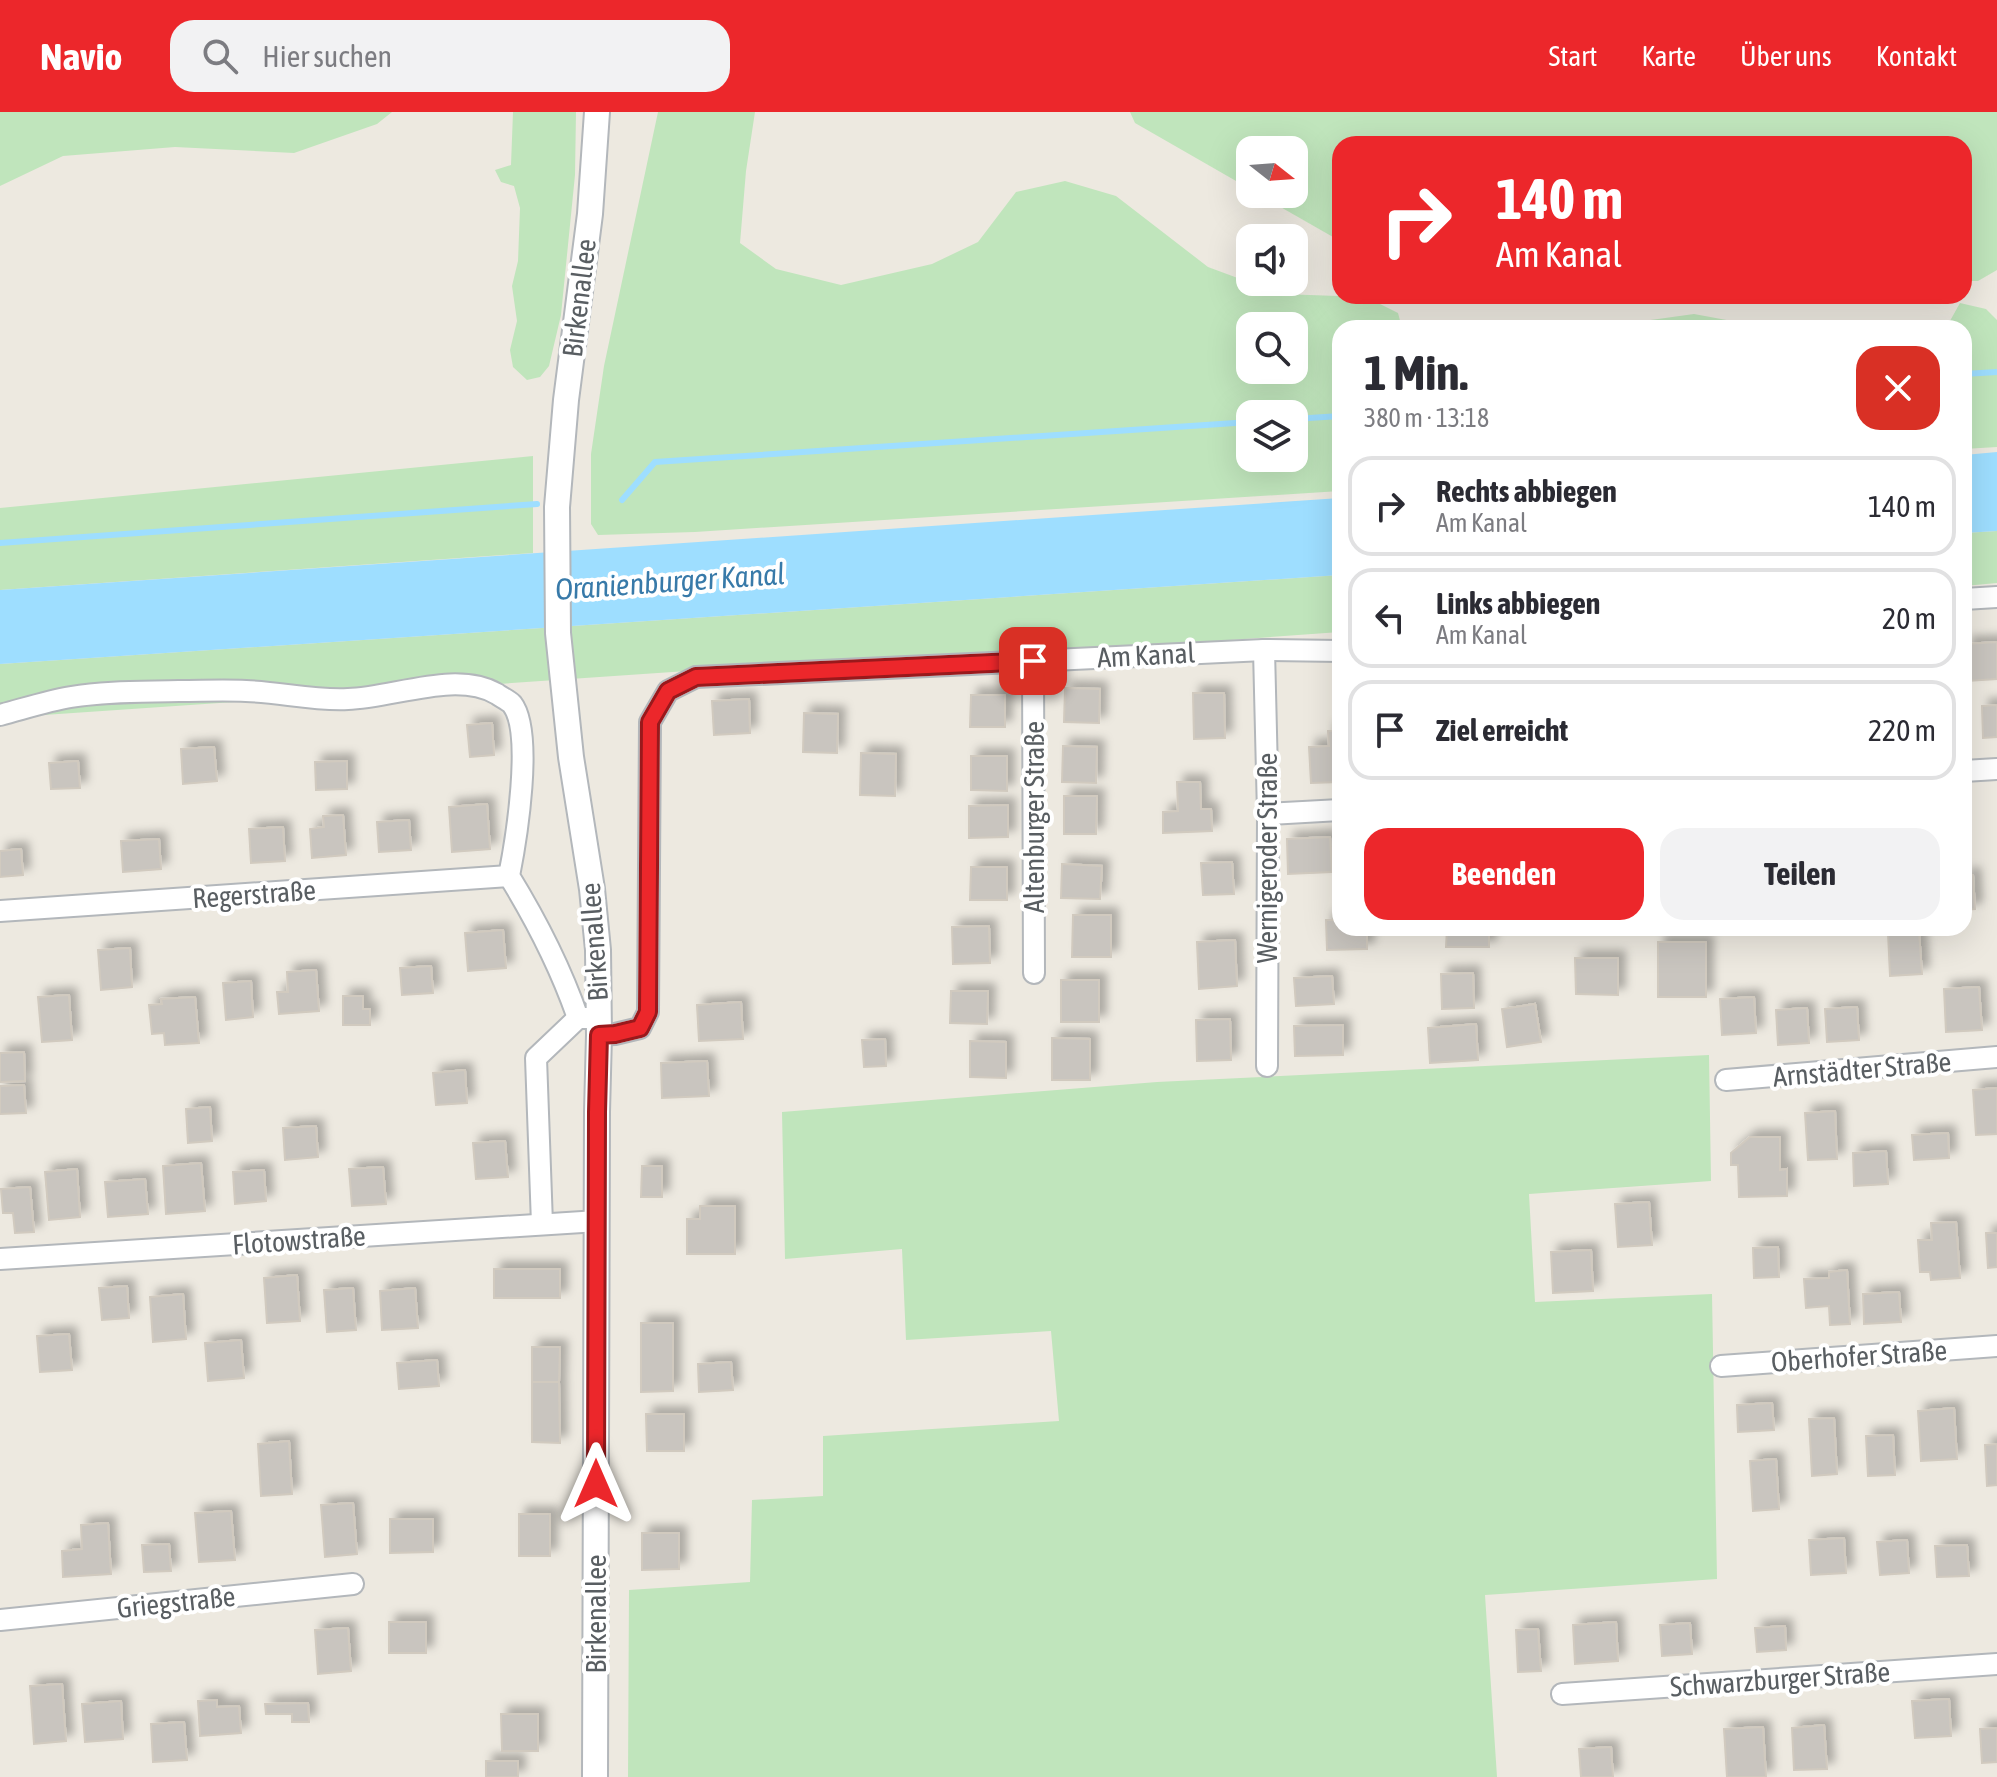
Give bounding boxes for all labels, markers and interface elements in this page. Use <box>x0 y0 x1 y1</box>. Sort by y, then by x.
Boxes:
search box <box>170 20 730 92</box>
icon: search <box>198 34 242 78</box>
text: Navio <box>40 35 122 78</box>
text: Hier suchen <box>262 39 392 73</box>
text: Start <box>1548 40 1597 72</box>
text: Karte <box>1641 40 1696 72</box>
text: Über uns <box>1740 40 1832 72</box>
text: Kontakt <box>1876 40 1957 72</box>
north arrow <box>1236 136 1308 208</box>
map controls <box>1236 136 1308 472</box>
text: 140 m <box>1496 167 1623 231</box>
icon: right <box>1364 168 1468 272</box>
button: sound <box>1236 224 1308 296</box>
text: Am Kanal <box>1496 233 1622 275</box>
street label: Birkenallee <box>556 237 602 359</box>
button: search <box>1236 312 1308 384</box>
text: 1 Min. <box>1364 345 1468 400</box>
button: close <box>1856 346 1940 430</box>
button: layers <box>1236 400 1308 472</box>
text: 380 m · 13:18 <box>1364 403 1489 433</box>
text: Rechts abbiegen <box>1436 474 1617 508</box>
icon: right <box>1368 484 1412 528</box>
text: 140 m <box>1868 489 1936 523</box>
text: Am Kanal <box>1436 508 1527 538</box>
water label: Oranienburger Kanal <box>554 556 786 606</box>
text: Links abbiegen <box>1436 586 1600 620</box>
icon: left <box>1368 596 1412 640</box>
text: 20 m <box>1882 601 1936 635</box>
text: Am Kanal <box>1436 620 1527 650</box>
pin <box>999 627 1067 695</box>
street label: Am Kanal <box>1096 636 1196 674</box>
icon: arrive <box>1011 639 1055 683</box>
icon: arrive <box>1368 708 1412 752</box>
text: Ziel erreicht <box>1436 713 1568 747</box>
text: 220 m <box>1868 713 1936 747</box>
street label: Altenburger Straße <box>1018 721 1050 913</box>
street label: Wernigeroder Straße <box>1251 753 1283 963</box>
button: Beenden <box>1364 828 1644 920</box>
button: Teilen <box>1660 828 1940 920</box>
street label: Regerstraße <box>191 874 317 914</box>
street label: Birkenallee <box>574 882 614 1002</box>
street label: Arnstädter Straße <box>1772 1045 1952 1093</box>
street label: Flotowstraße <box>231 1219 367 1261</box>
street label: Oberhofer Straße <box>1770 1334 1948 1378</box>
position arrow <box>554 1442 638 1526</box>
street label: Birkenallee <box>580 1555 612 1673</box>
street label: Griegstraße <box>115 1580 237 1624</box>
street label: Schwarzburger Straße <box>1669 1655 1891 1703</box>

